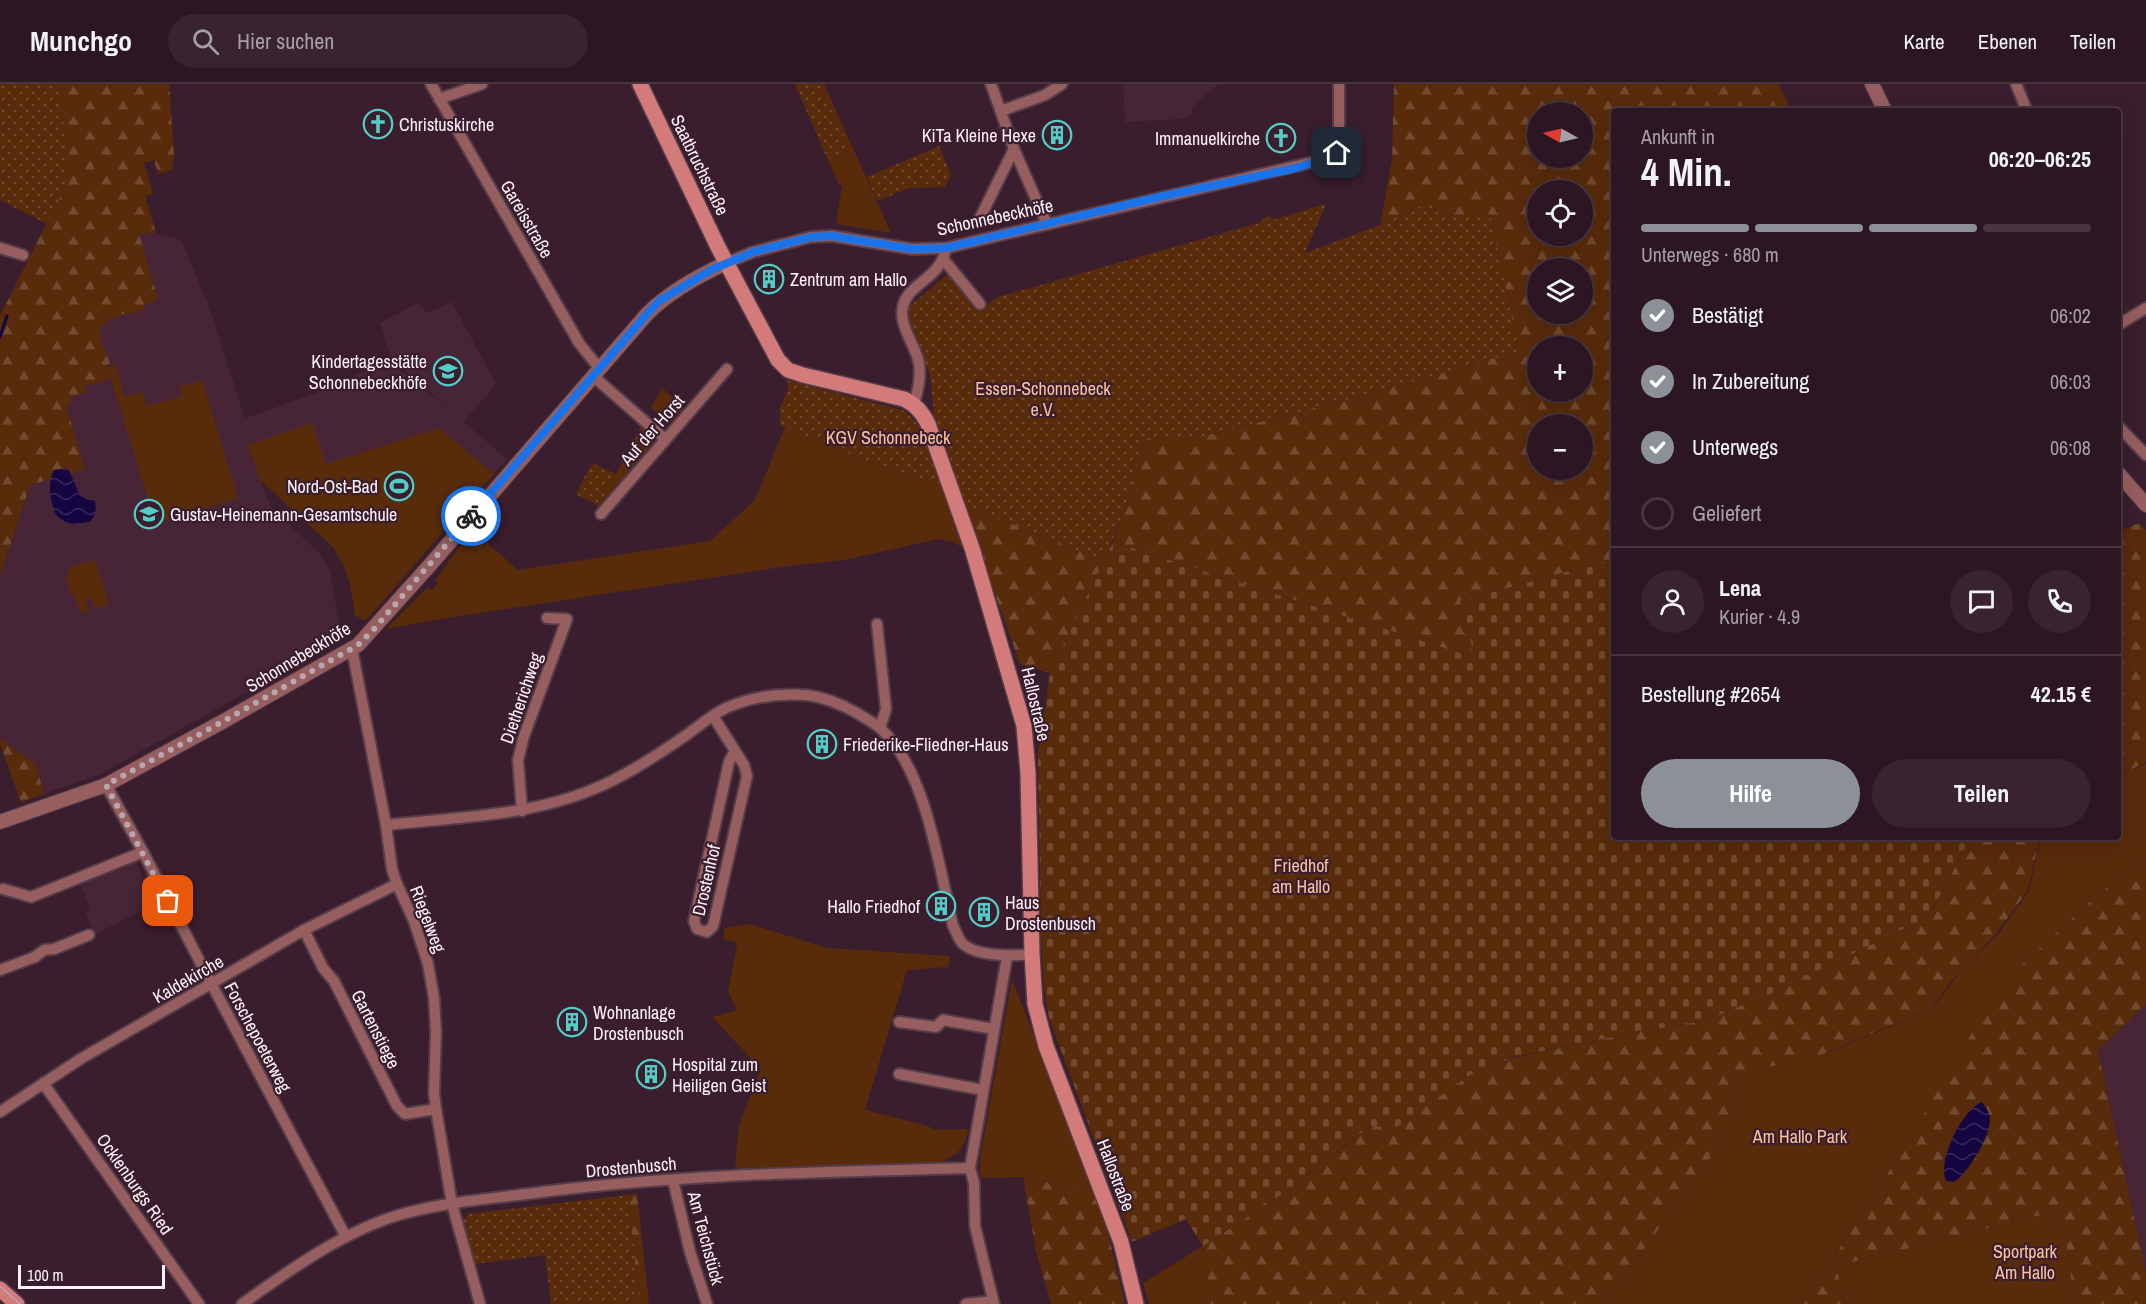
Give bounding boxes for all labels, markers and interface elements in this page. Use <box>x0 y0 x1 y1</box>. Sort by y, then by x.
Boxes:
search box <box>168 14 588 68</box>
text: Munchgo <box>30 22 132 60</box>
icon: search <box>189 25 222 58</box>
text: Hier suchen <box>237 26 334 56</box>
text: Karte <box>1904 27 1945 56</box>
text: Ebenen <box>1978 27 2037 56</box>
text: Teilen <box>2070 27 2116 56</box>
north arrow <box>1527 102 1593 168</box>
map controls <box>1527 102 1593 480</box>
church icon: Christuskirche <box>362 108 394 140</box>
street label: Saatbruchstraße <box>665 110 735 220</box>
place label: Christuskirche <box>399 112 494 137</box>
building icon: KiTa Kleine Hexe <box>1041 119 1073 151</box>
church icon: Immanuelkirche <box>1265 122 1297 154</box>
place label: KiTa Kleine Hexe <box>922 123 1036 148</box>
text: Ankunft in <box>1641 123 1715 150</box>
place label: Immanuelkirche <box>1155 126 1260 151</box>
pin <box>1311 127 1362 178</box>
icon: home <box>1320 136 1353 169</box>
text: 06:20–06:25 <box>1989 144 2091 174</box>
text: 4 Min. <box>1641 146 1732 198</box>
street label: Gareisstraße <box>495 175 559 263</box>
button: locate <box>1527 180 1593 246</box>
street label: Schonnebeckhöfe <box>935 192 1055 242</box>
text: Unterwegs · 680 m <box>1641 241 1779 268</box>
button: layers <box>1527 258 1593 324</box>
building icon: Zentrum am Hallo <box>753 263 785 295</box>
place label: Zentrum am Hallo <box>790 267 907 292</box>
icon: check <box>1641 299 1674 332</box>
text: Bestätigt <box>1692 300 1763 330</box>
text: 06:02 <box>2050 302 2091 329</box>
button: + <box>1527 336 1593 402</box>
place label: Kindertagesstätte Schonnebeckhöfe <box>309 349 427 395</box>
school or university icon: Kindertagesstätte Schonnebeckhöfe <box>432 355 464 387</box>
icon: check <box>1641 365 1674 398</box>
text: In Zubereitung <box>1692 366 1809 396</box>
text: 06:03 <box>2050 368 2091 395</box>
park label: Essen-Schonnebeck e.V. <box>975 376 1111 422</box>
street label: Auf der Horst <box>613 389 690 472</box>
button: − <box>1527 414 1593 480</box>
park label: KGV Schonnebeck <box>826 425 951 450</box>
icon: check <box>1641 431 1674 464</box>
text: Unterwegs <box>1692 432 1778 462</box>
text: 06:08 <box>2050 434 2091 461</box>
sports icon: Nord-Ost-Bad <box>383 470 415 502</box>
place label: Nord-Ost-Bad <box>287 474 378 499</box>
courier <box>441 486 501 546</box>
school or university icon: Gustav-Heinemann-Gesamtschule <box>133 498 165 530</box>
text: Geliefert <box>1692 498 1761 528</box>
icon: bike <box>455 500 488 533</box>
place label: Gustav-Heinemann-Gesamtschule <box>170 502 397 527</box>
button: person <box>1641 570 1704 633</box>
button: chat <box>1950 570 2013 633</box>
button: phone <box>2028 570 2091 633</box>
text: Lena <box>1719 573 1761 603</box>
text: Kurier · 4.9 <box>1719 603 1800 630</box>
street label: Schonnebeckhöfe <box>241 616 355 698</box>
street label: Dietherichweg <box>494 648 549 747</box>
street label: Hallostraße <box>1015 664 1057 744</box>
text: Bestellung #2654 <box>1641 679 1780 709</box>
text: 42.15 € <box>2031 679 2091 709</box>
building icon: Friederike-Fliedner-Haus <box>806 728 838 760</box>
place label: Friederike-Fliedner-Haus <box>843 732 1009 757</box>
button: Hilfe <box>1641 759 1860 828</box>
button: Teilen <box>1872 759 2091 828</box>
street label: Drostenhof <box>686 841 727 918</box>
park label: Friedhof am Hallo <box>1272 853 1330 899</box>
pin <box>142 875 193 926</box>
street label: Riegelweg <box>404 882 452 957</box>
icon: bag <box>151 884 184 917</box>
building icon: Hallo Friedhof <box>925 890 957 922</box>
place label: Haus Drostenbusch <box>1005 890 1096 936</box>
place label: Hallo Friedhof <box>827 894 921 919</box>
building icon: Haus Drostenbusch <box>968 896 1000 928</box>
street label: Kaldekirche <box>148 949 228 1009</box>
street label: Forschepoeterweg <box>218 977 298 1097</box>
street label: Gartenstiege <box>345 985 407 1073</box>
place label: Wohnanlage Drostenbusch <box>593 1000 684 1046</box>
building icon: Wohnanlage Drostenbusch <box>556 1006 588 1038</box>
place label: Hospital zum Heiligen Geist <box>672 1052 766 1098</box>
building icon: Hospital zum Heiligen Geist <box>635 1058 667 1090</box>
park label: Am Hallo Park <box>1752 1124 1848 1149</box>
street label: Ocklenburgs Ried <box>91 1128 179 1240</box>
street label: Hallostraße <box>1091 1135 1141 1215</box>
street label: Drostenbusch <box>585 1151 677 1183</box>
street label: Am Teichstück <box>681 1188 731 1288</box>
park label: Sportpark Am Hallo <box>1993 1239 2058 1285</box>
scale bar <box>18 1262 165 1290</box>
text: 100 m <box>27 1264 63 1286</box>

